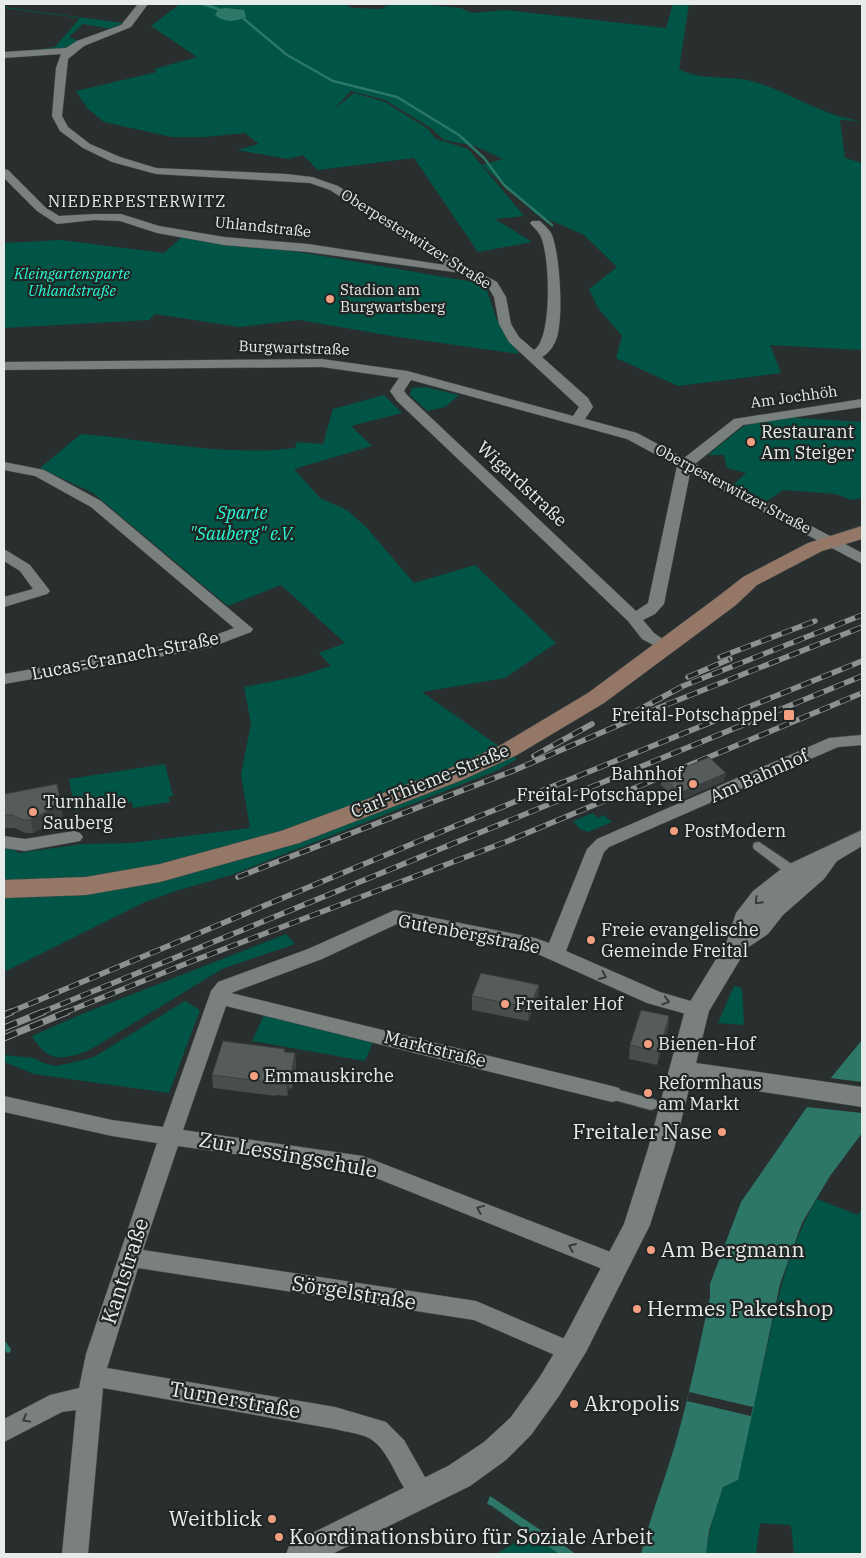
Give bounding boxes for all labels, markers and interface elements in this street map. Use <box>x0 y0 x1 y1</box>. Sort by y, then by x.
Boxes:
street label: Oberpesterwitzer Straße <box>338 185 495 293</box>
district label: NIEDERPESTERWITZ <box>48 191 226 211</box>
street label: Uhlandstraße <box>214 212 312 241</box>
park label: Kleingartensparte Uhlandstraße <box>13 264 130 300</box>
place label: Stadion am Burgwartsberg <box>340 280 445 316</box>
marker: Stadion am Burgwartsberg <box>324 293 336 305</box>
street label: Burgwartstraße <box>238 336 350 359</box>
street label: Am Jochhöh <box>749 381 839 412</box>
place label: Restaurant Am Steiger <box>761 420 854 464</box>
street label: Wigardstraße <box>472 436 572 531</box>
marker: Restaurant Am Steiger <box>745 436 757 448</box>
street label: Oberpesterwitzer Straße <box>652 439 814 538</box>
park label: Sparte "Sauberg" e.V. <box>189 501 295 545</box>
street label: Lucas-Cranach-Straße <box>29 626 221 685</box>
place label: Freital-Potschappel <box>611 703 778 726</box>
marker: Freital-Potschappel <box>782 708 796 722</box>
street label: Carl-Thieme-Straße <box>347 738 512 823</box>
street label: Am Bahnhof <box>706 743 813 808</box>
place label: Bahnhof Freital-Potschappel <box>516 762 685 806</box>
marker: Bahnhof Freital-Potschappel <box>687 778 699 790</box>
place label: Turnhalle Sauberg <box>43 790 127 834</box>
marker: Turnhalle Sauberg <box>27 806 39 818</box>
place label: PostModern <box>684 819 786 842</box>
marker: PostModern <box>668 825 680 837</box>
one-way arrow <box>755 895 764 904</box>
street label: Gutenbergstraße <box>396 908 542 959</box>
place label: Freie evangelische Gemeinde Freital <box>601 918 759 962</box>
marker: Freie evangelische Gemeinde Freital <box>585 934 597 946</box>
one-way arrow <box>598 970 607 980</box>
place label: Freitaler Hof <box>515 992 625 1015</box>
one-way arrow <box>661 996 670 1006</box>
marker: Freitaler Hof <box>499 998 511 1010</box>
street label: Marktstraße <box>382 1025 488 1072</box>
place label: Bienen-Hof <box>658 1032 757 1055</box>
marker: Bienen-Hof <box>642 1038 654 1050</box>
place label: Emmauskirche <box>264 1064 394 1087</box>
marker: Emmauskirche <box>248 1070 260 1082</box>
place label: Reformhaus am Markt <box>658 1071 762 1115</box>
marker: Reformhaus am Markt <box>642 1087 654 1099</box>
place label: Freitaler Nase <box>572 1117 712 1145</box>
street label: Zur Lessingschule <box>197 1125 380 1183</box>
marker: Freitaler Nase <box>716 1126 728 1138</box>
one-way arrow <box>476 1204 485 1215</box>
street label: Kantstraße <box>94 1214 154 1327</box>
place label: Am Bergmann <box>661 1235 805 1263</box>
one-way arrow <box>569 1243 577 1253</box>
marker: Am Bergmann <box>645 1244 657 1256</box>
street label: Sörgelstraße <box>290 1268 418 1316</box>
place label: Hermes Paketshop <box>647 1294 833 1322</box>
marker: Hermes Paketshop <box>631 1303 643 1315</box>
street label: Turnerstraße <box>167 1374 303 1424</box>
place label: Akropolis <box>584 1389 680 1417</box>
marker: Akropolis <box>568 1398 580 1410</box>
one-way arrow <box>22 1412 31 1422</box>
place label: Weitblick <box>169 1504 263 1532</box>
marker: Weitblick <box>266 1513 278 1525</box>
place label: Koordinationsbüro für Soziale Arbeit <box>289 1522 653 1550</box>
marker: Koordinationsbüro für Soziale Arbeit <box>273 1531 285 1543</box>

